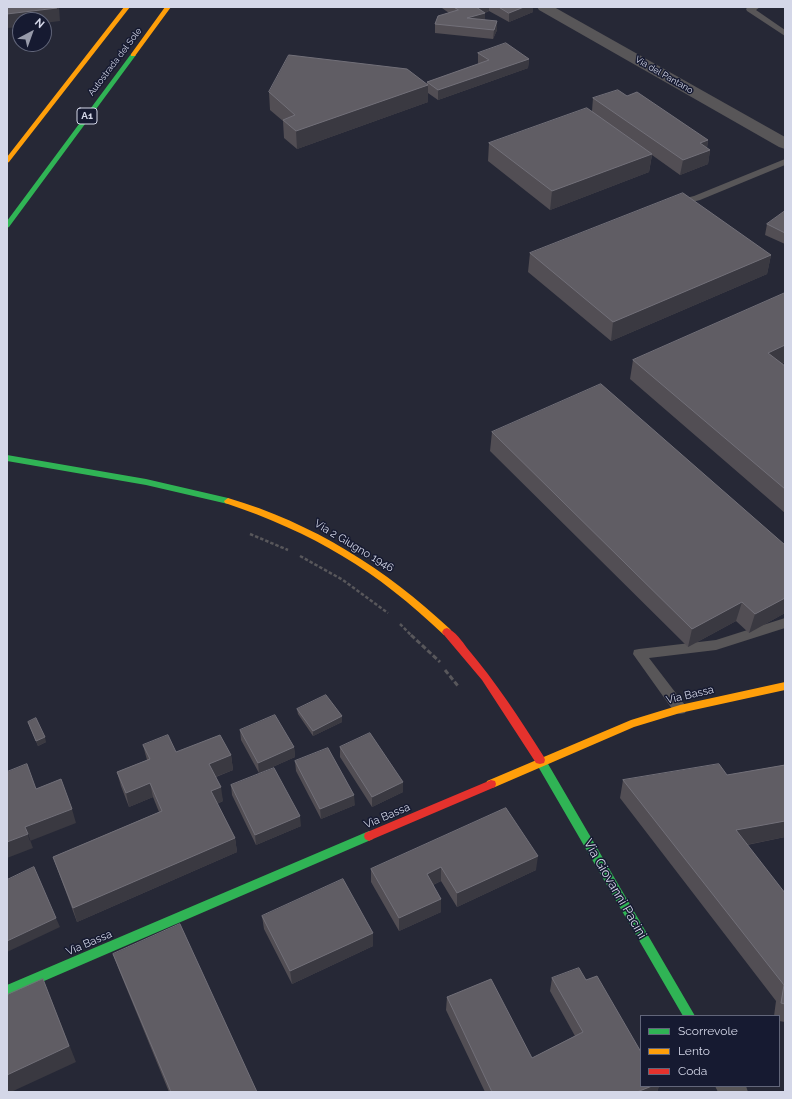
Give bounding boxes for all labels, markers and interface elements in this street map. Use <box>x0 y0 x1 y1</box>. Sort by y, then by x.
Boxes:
north arrow <box>12 12 52 52</box>
text: N <box>32 16 47 31</box>
street label: Autostrada del Sole <box>86 26 144 98</box>
street label: Via del Pantano <box>633 54 695 96</box>
road number: A1 <box>77 108 97 124</box>
street label: Via 2 Giugno 1946 <box>312 517 396 575</box>
street label: Via Bassa <box>665 683 715 707</box>
street label: Via Bassa <box>362 800 412 832</box>
street label: Via Giovanni Pacini <box>580 836 650 942</box>
street label: Via Bassa <box>64 927 114 959</box>
legend <box>640 1015 780 1087</box>
text: Scorrevole <box>678 1024 738 1038</box>
text: Lento <box>678 1044 710 1058</box>
text: Coda <box>678 1064 707 1078</box>

